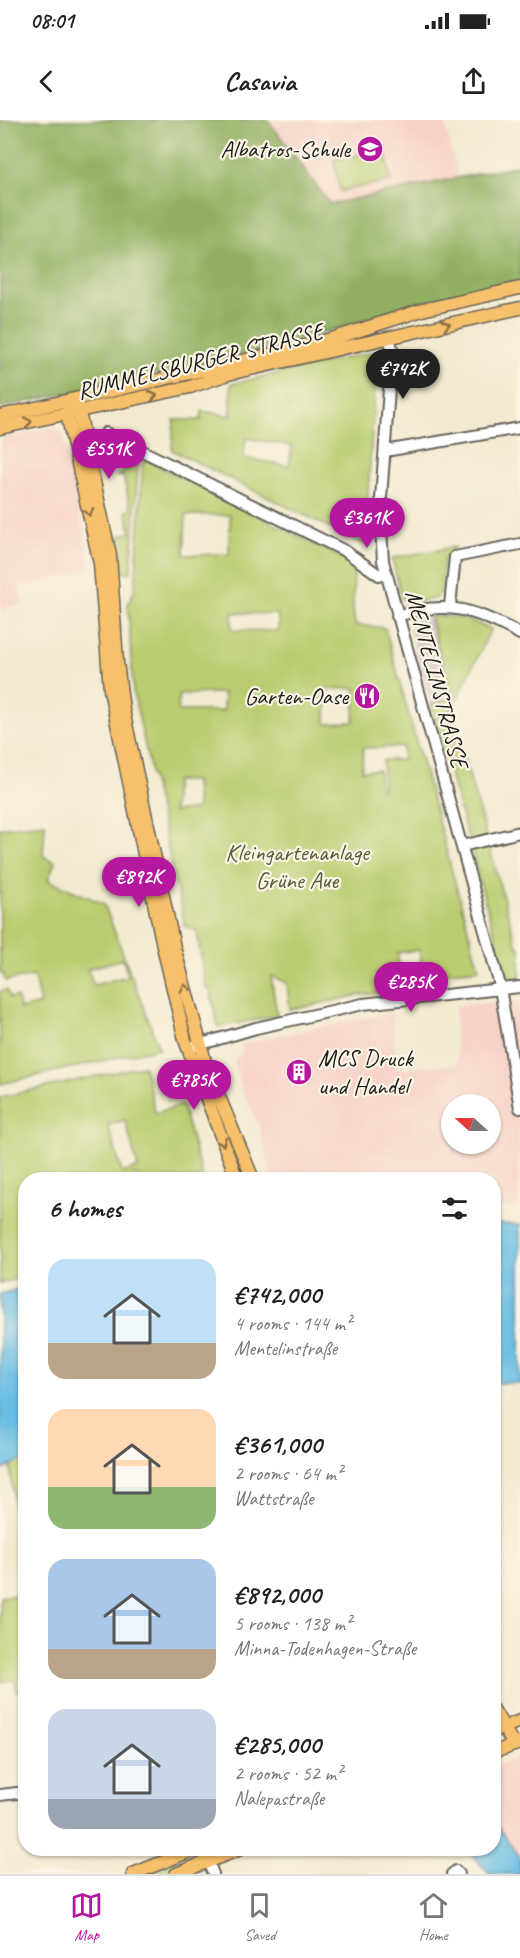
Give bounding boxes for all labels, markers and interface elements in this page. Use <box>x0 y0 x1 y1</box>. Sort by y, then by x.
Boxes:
text: 08:01 <box>30 7 74 35</box>
text: Casavia <box>224 64 296 98</box>
icon: back <box>30 65 63 98</box>
icon: share <box>457 65 490 98</box>
place label: Albatros-Schule <box>221 134 352 164</box>
school or university icon: Albatros-Schule <box>355 134 385 164</box>
street label: RUMMELSBURGER STRASSE <box>74 315 329 406</box>
one-way arrow <box>441 320 451 333</box>
pin: €742K <box>361 349 445 400</box>
text: €742K <box>380 356 426 381</box>
one-way arrow <box>147 390 157 403</box>
one-way arrow <box>22 417 32 430</box>
pin: €551K <box>67 429 151 480</box>
text: €551K <box>86 436 132 461</box>
pin: €361K <box>325 498 409 549</box>
text: €361K <box>344 505 390 530</box>
one-way arrow <box>82 507 95 517</box>
street label: MENTELINSTRASSE <box>399 587 476 774</box>
place label: Garten-Oase <box>244 681 350 711</box>
restaurant icon: Garten-Oase <box>352 681 382 711</box>
park label: Kleingartenanlage Grüne Aue <box>225 837 371 895</box>
pin: €892K <box>97 857 181 908</box>
text: €892K <box>116 864 162 889</box>
pin: €285K <box>369 962 453 1013</box>
text: €285K <box>388 969 434 994</box>
one-way arrow <box>179 983 192 993</box>
place label: MCS Druck und Handel <box>318 1043 415 1101</box>
building icon: MCS Druck und Handel <box>284 1057 314 1087</box>
pin: €785K <box>152 1060 236 1111</box>
text: €785K <box>171 1067 217 1092</box>
north arrow <box>441 1094 501 1154</box>
map controls <box>441 1094 501 1154</box>
one-way arrow <box>215 1136 227 1147</box>
text: 6 homes <box>48 1192 122 1225</box>
icon: filters <box>438 1192 471 1225</box>
text: €742,000 <box>234 1278 321 1311</box>
icon: home <box>96 1283 168 1355</box>
text: 4 rooms · 144 m² <box>234 1311 351 1336</box>
text: Mentelinstraße <box>234 1336 337 1361</box>
text: €361,000 <box>234 1428 322 1461</box>
icon: home <box>96 1433 168 1505</box>
text: 2 rooms · 64 m² <box>234 1461 342 1486</box>
text: Wattstraße <box>234 1486 314 1511</box>
text: €892,000 <box>234 1578 321 1611</box>
icon: home <box>96 1583 168 1655</box>
text: 5 rooms · 138 m² <box>234 1611 351 1636</box>
text: Minna-Todenhagen-Straße <box>234 1636 416 1661</box>
text: €285,000 <box>234 1728 321 1761</box>
icon: home <box>96 1733 168 1805</box>
text: 2 rooms · 52 m² <box>234 1761 342 1786</box>
text: Nalepastraße <box>234 1786 324 1811</box>
tab: Map <box>70 1889 103 1945</box>
tab: Saved <box>243 1889 276 1945</box>
tab: Home <box>417 1889 450 1945</box>

